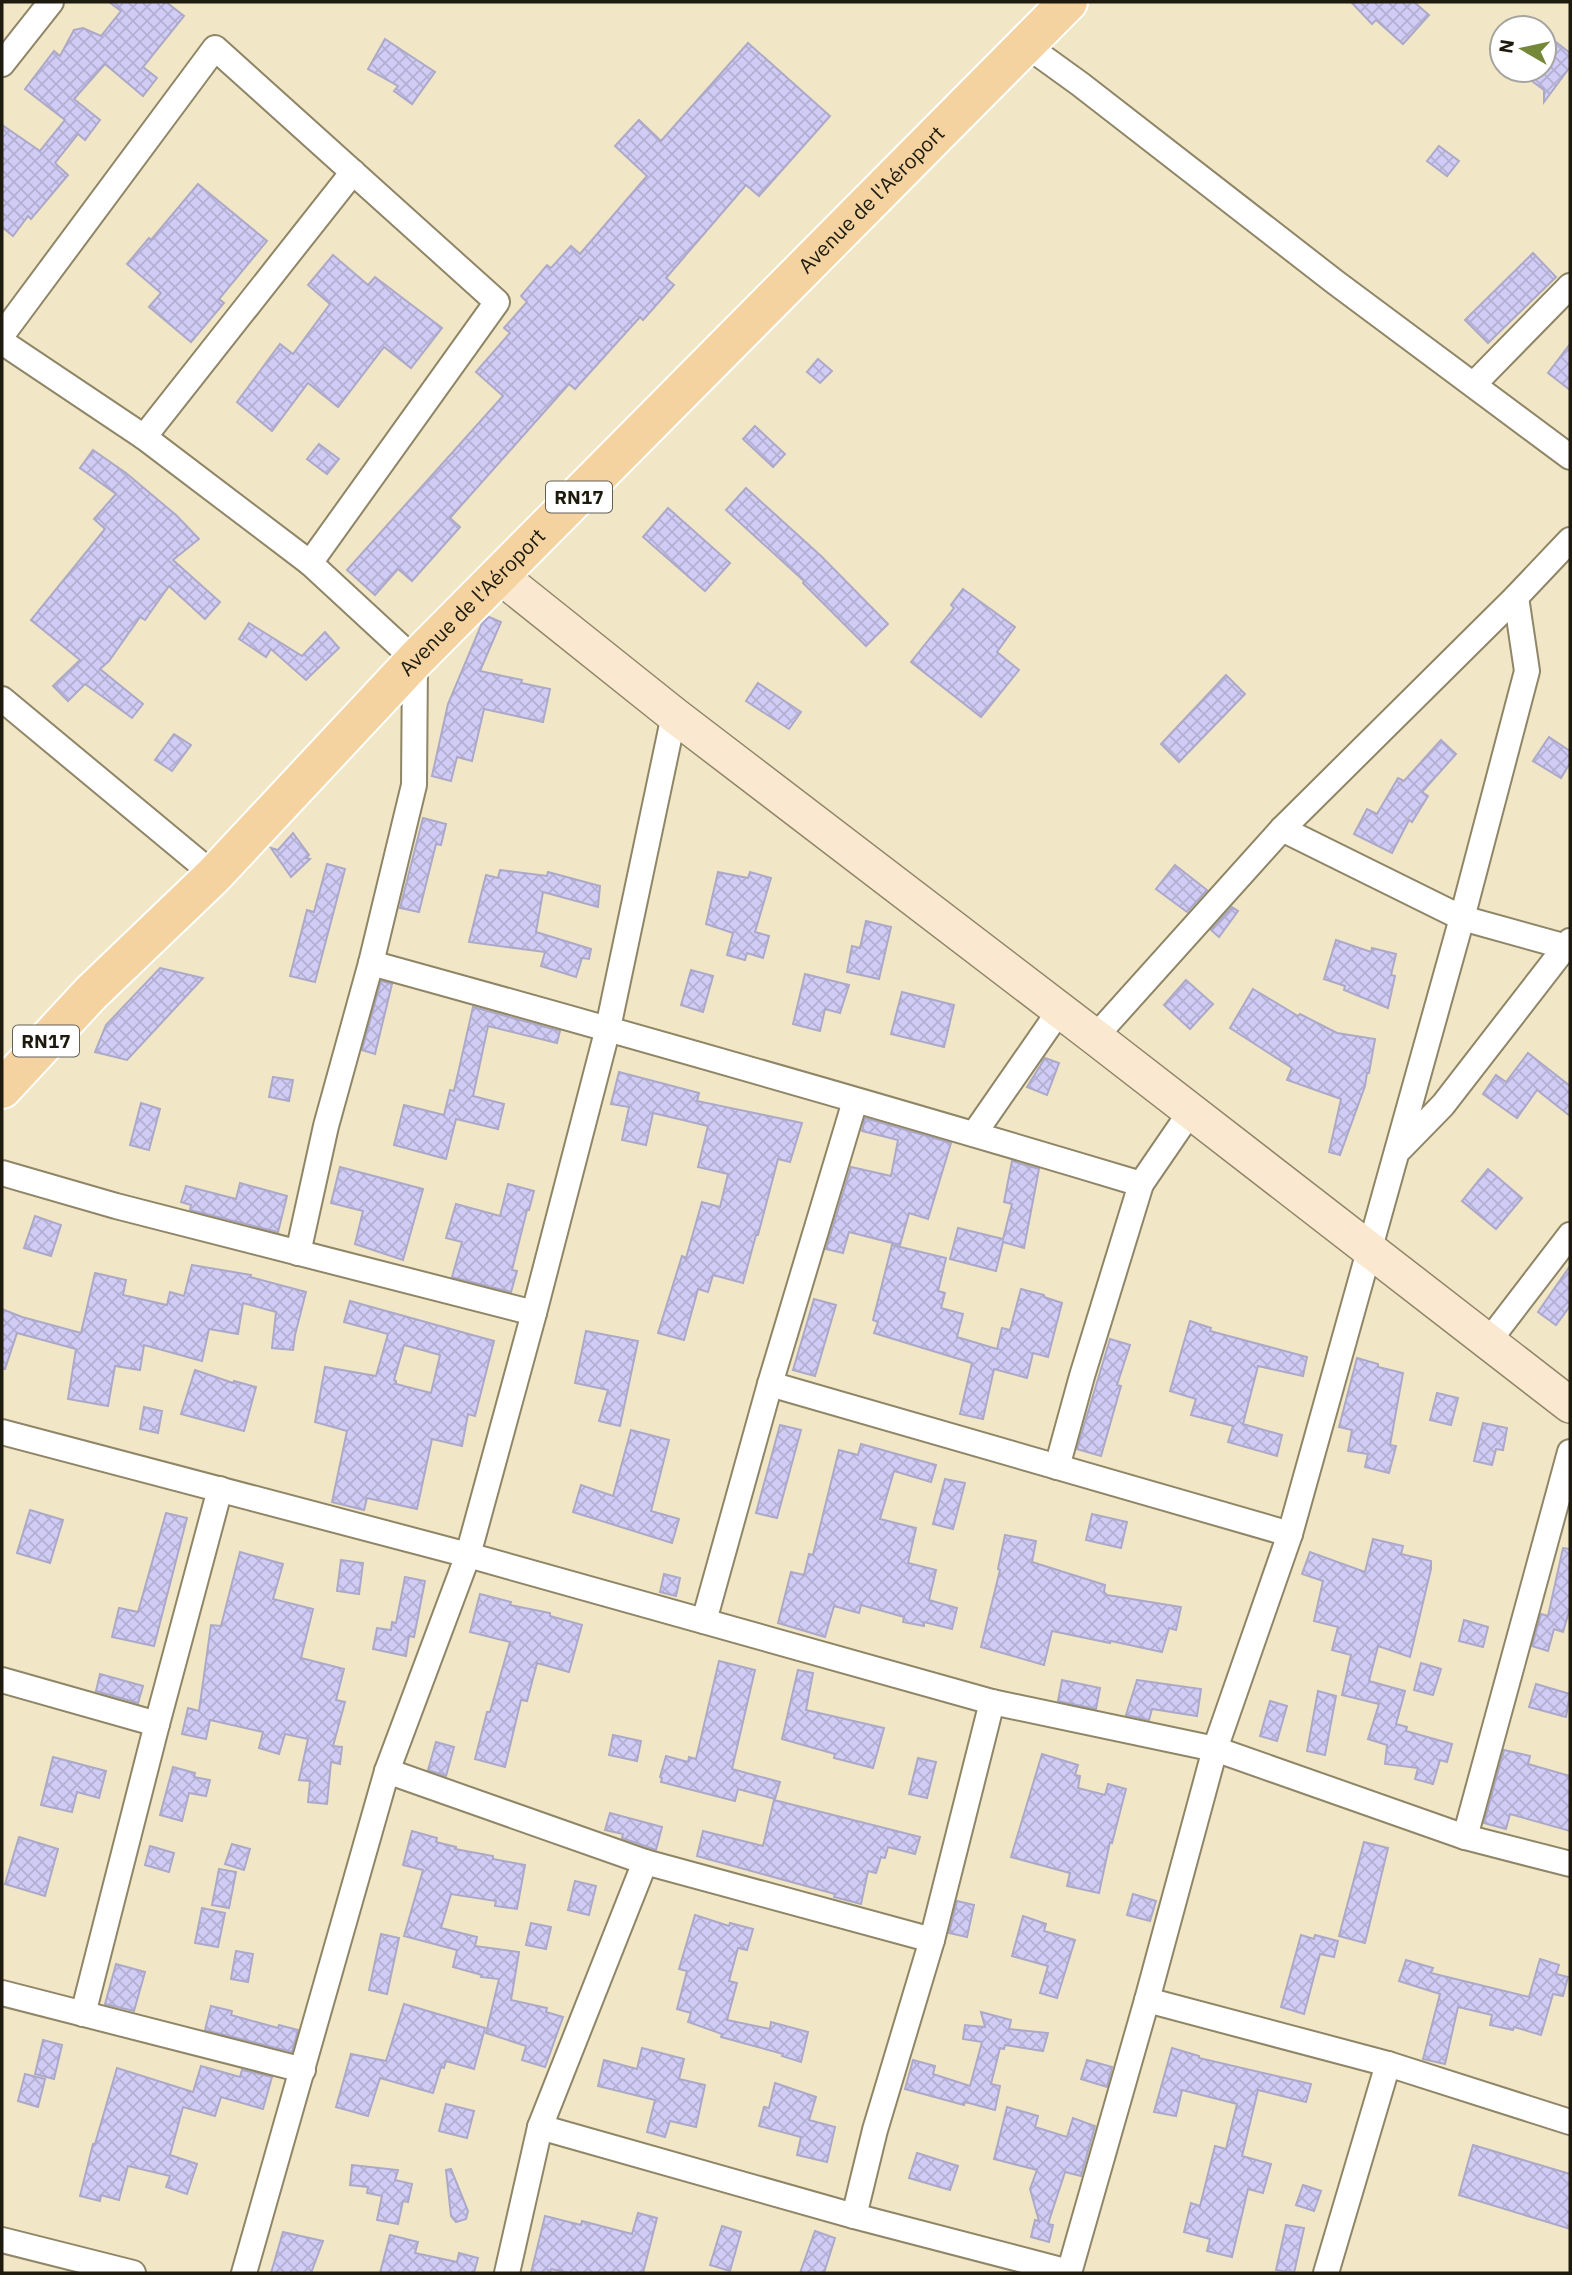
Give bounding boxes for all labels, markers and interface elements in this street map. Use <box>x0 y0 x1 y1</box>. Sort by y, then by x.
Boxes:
north arrow <box>1488 14 1558 84</box>
text: N <box>1493 38 1519 55</box>
street label: Avenue de l'Aéroport <box>792 119 950 279</box>
road number: RN17 <box>546 482 612 512</box>
street label: Avenue de l'Aéroport <box>392 522 551 681</box>
road number: RN17 <box>13 1026 79 1056</box>

